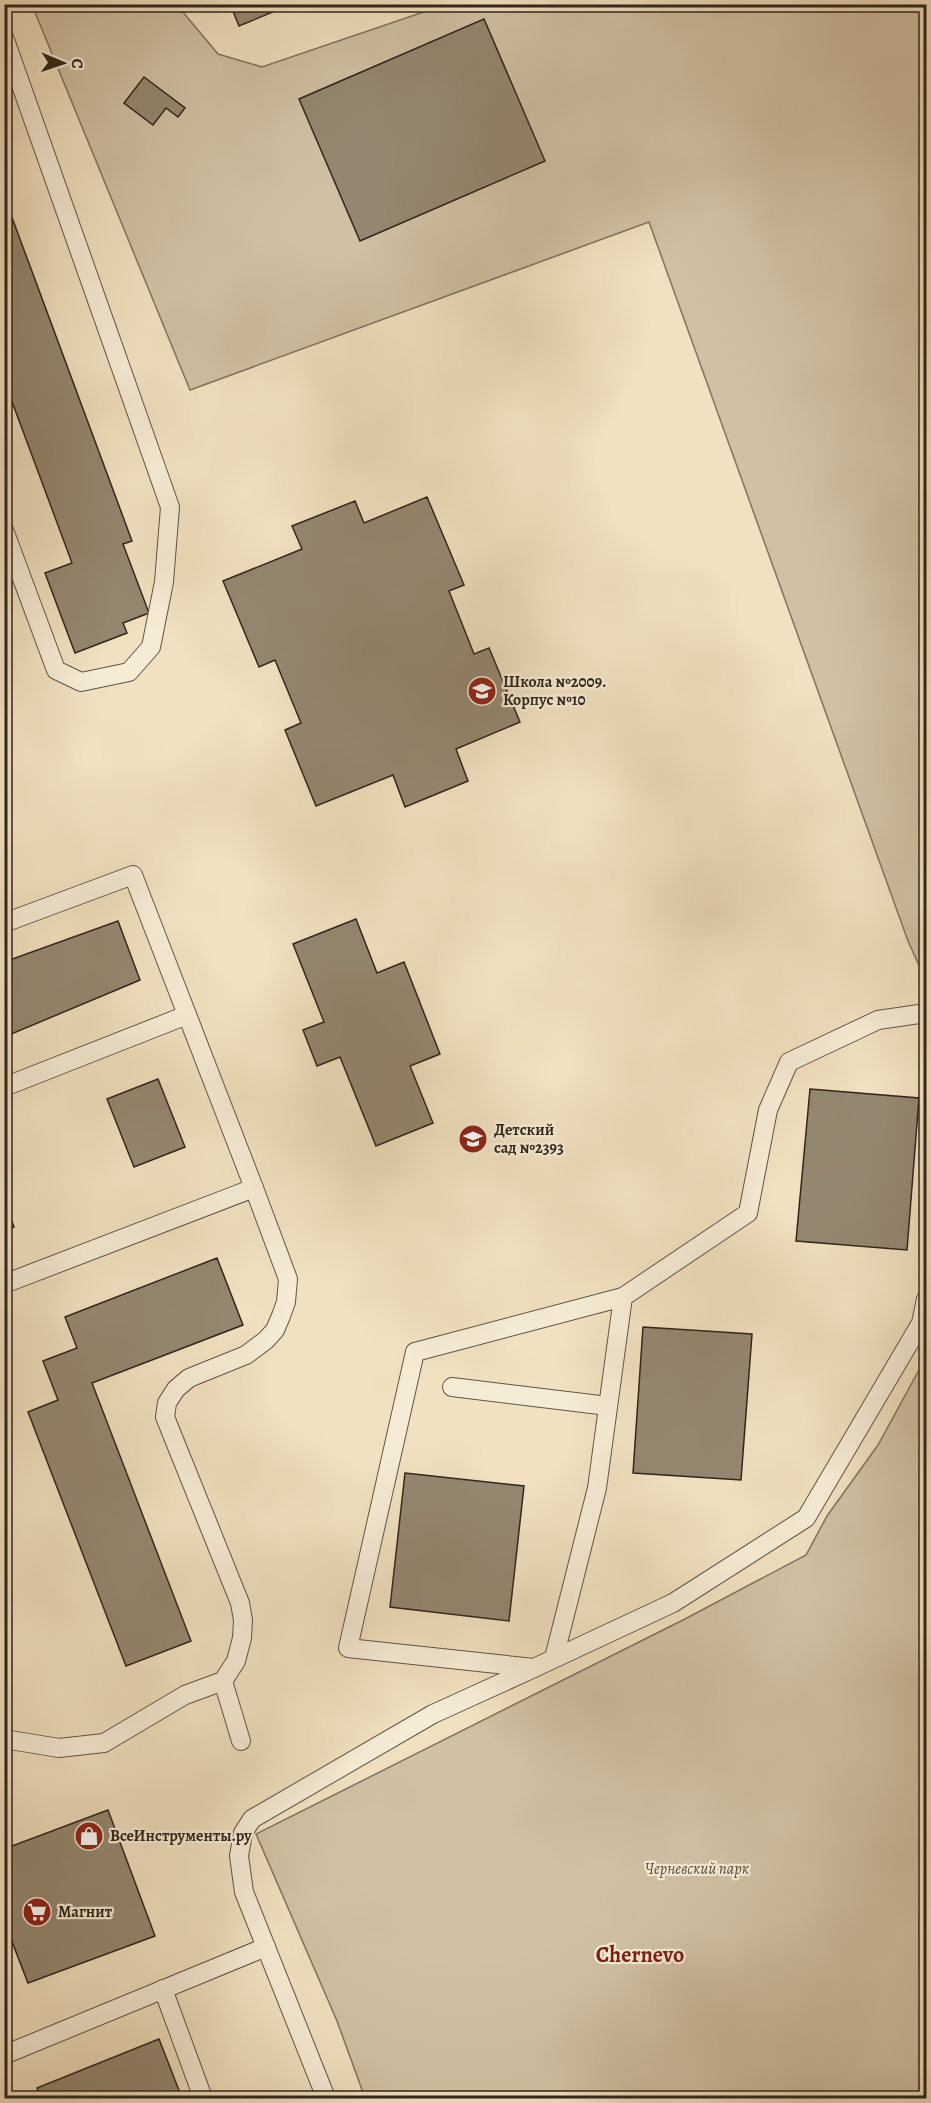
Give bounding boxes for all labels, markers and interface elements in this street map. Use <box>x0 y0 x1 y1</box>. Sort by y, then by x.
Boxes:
north arrow <box>33 33 93 93</box>
text: С <box>66 58 88 69</box>
place label: Школа №2009. Корпус №10 <box>503 671 606 711</box>
school or university icon: Школа №2009. Корпус №10 <box>466 675 498 707</box>
place label: Детский сад №2393 <box>494 1119 564 1159</box>
school or university icon: Детский сад №2393 <box>457 1123 489 1155</box>
shop icon: ВсеИнструменты.ру <box>73 1820 105 1852</box>
place label: ВсеИнструменты.ру <box>110 1825 252 1847</box>
park label: Черневский парк <box>645 1858 749 1880</box>
supermarket icon: Магнит <box>21 1896 53 1928</box>
place label: Магнит <box>58 1901 113 1923</box>
district label: Chernevo <box>596 1940 684 1970</box>

